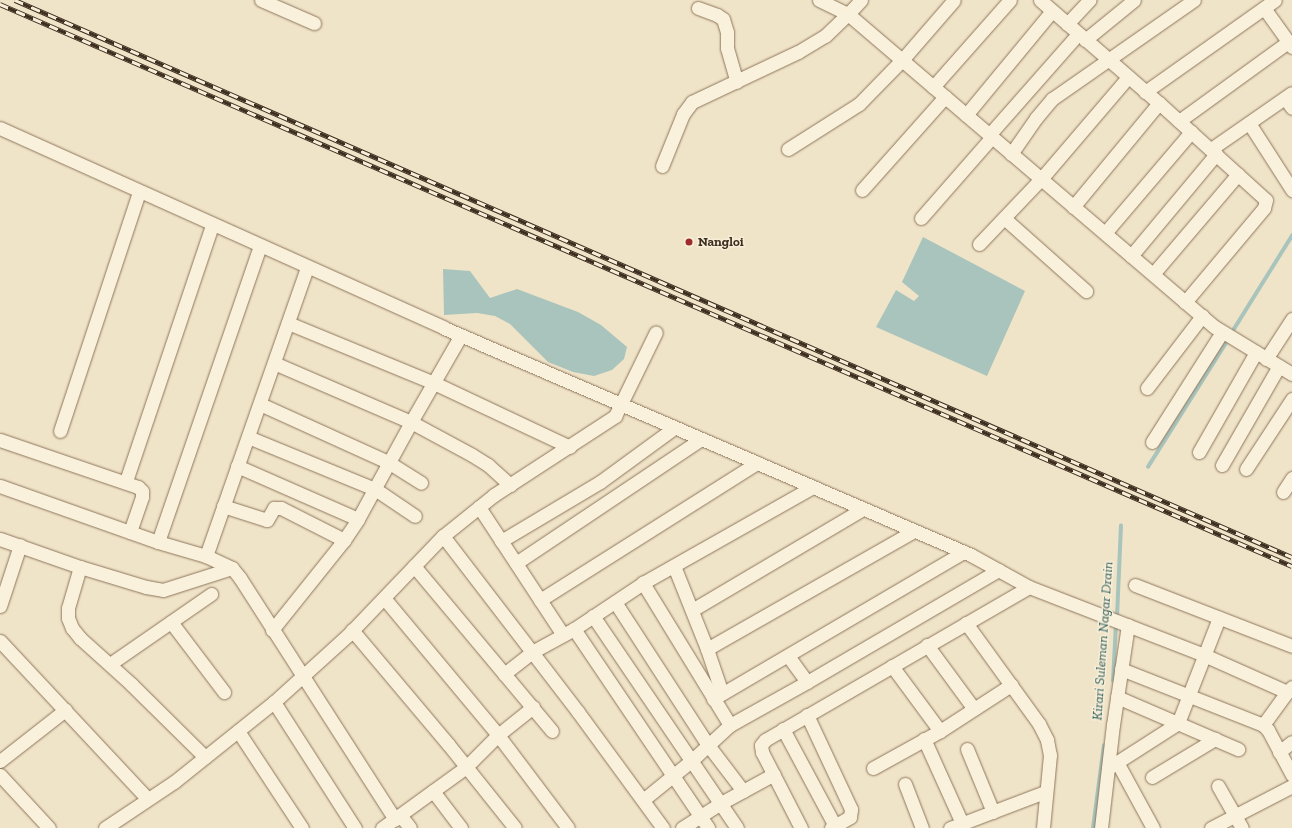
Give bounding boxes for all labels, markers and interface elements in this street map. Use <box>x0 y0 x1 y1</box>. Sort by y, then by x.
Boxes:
place label: Nangloi <box>698 234 744 250</box>
marker: Nangloi <box>683 236 695 248</box>
water label: Kirari Suleman Nagar Drain <box>1089 561 1117 721</box>

